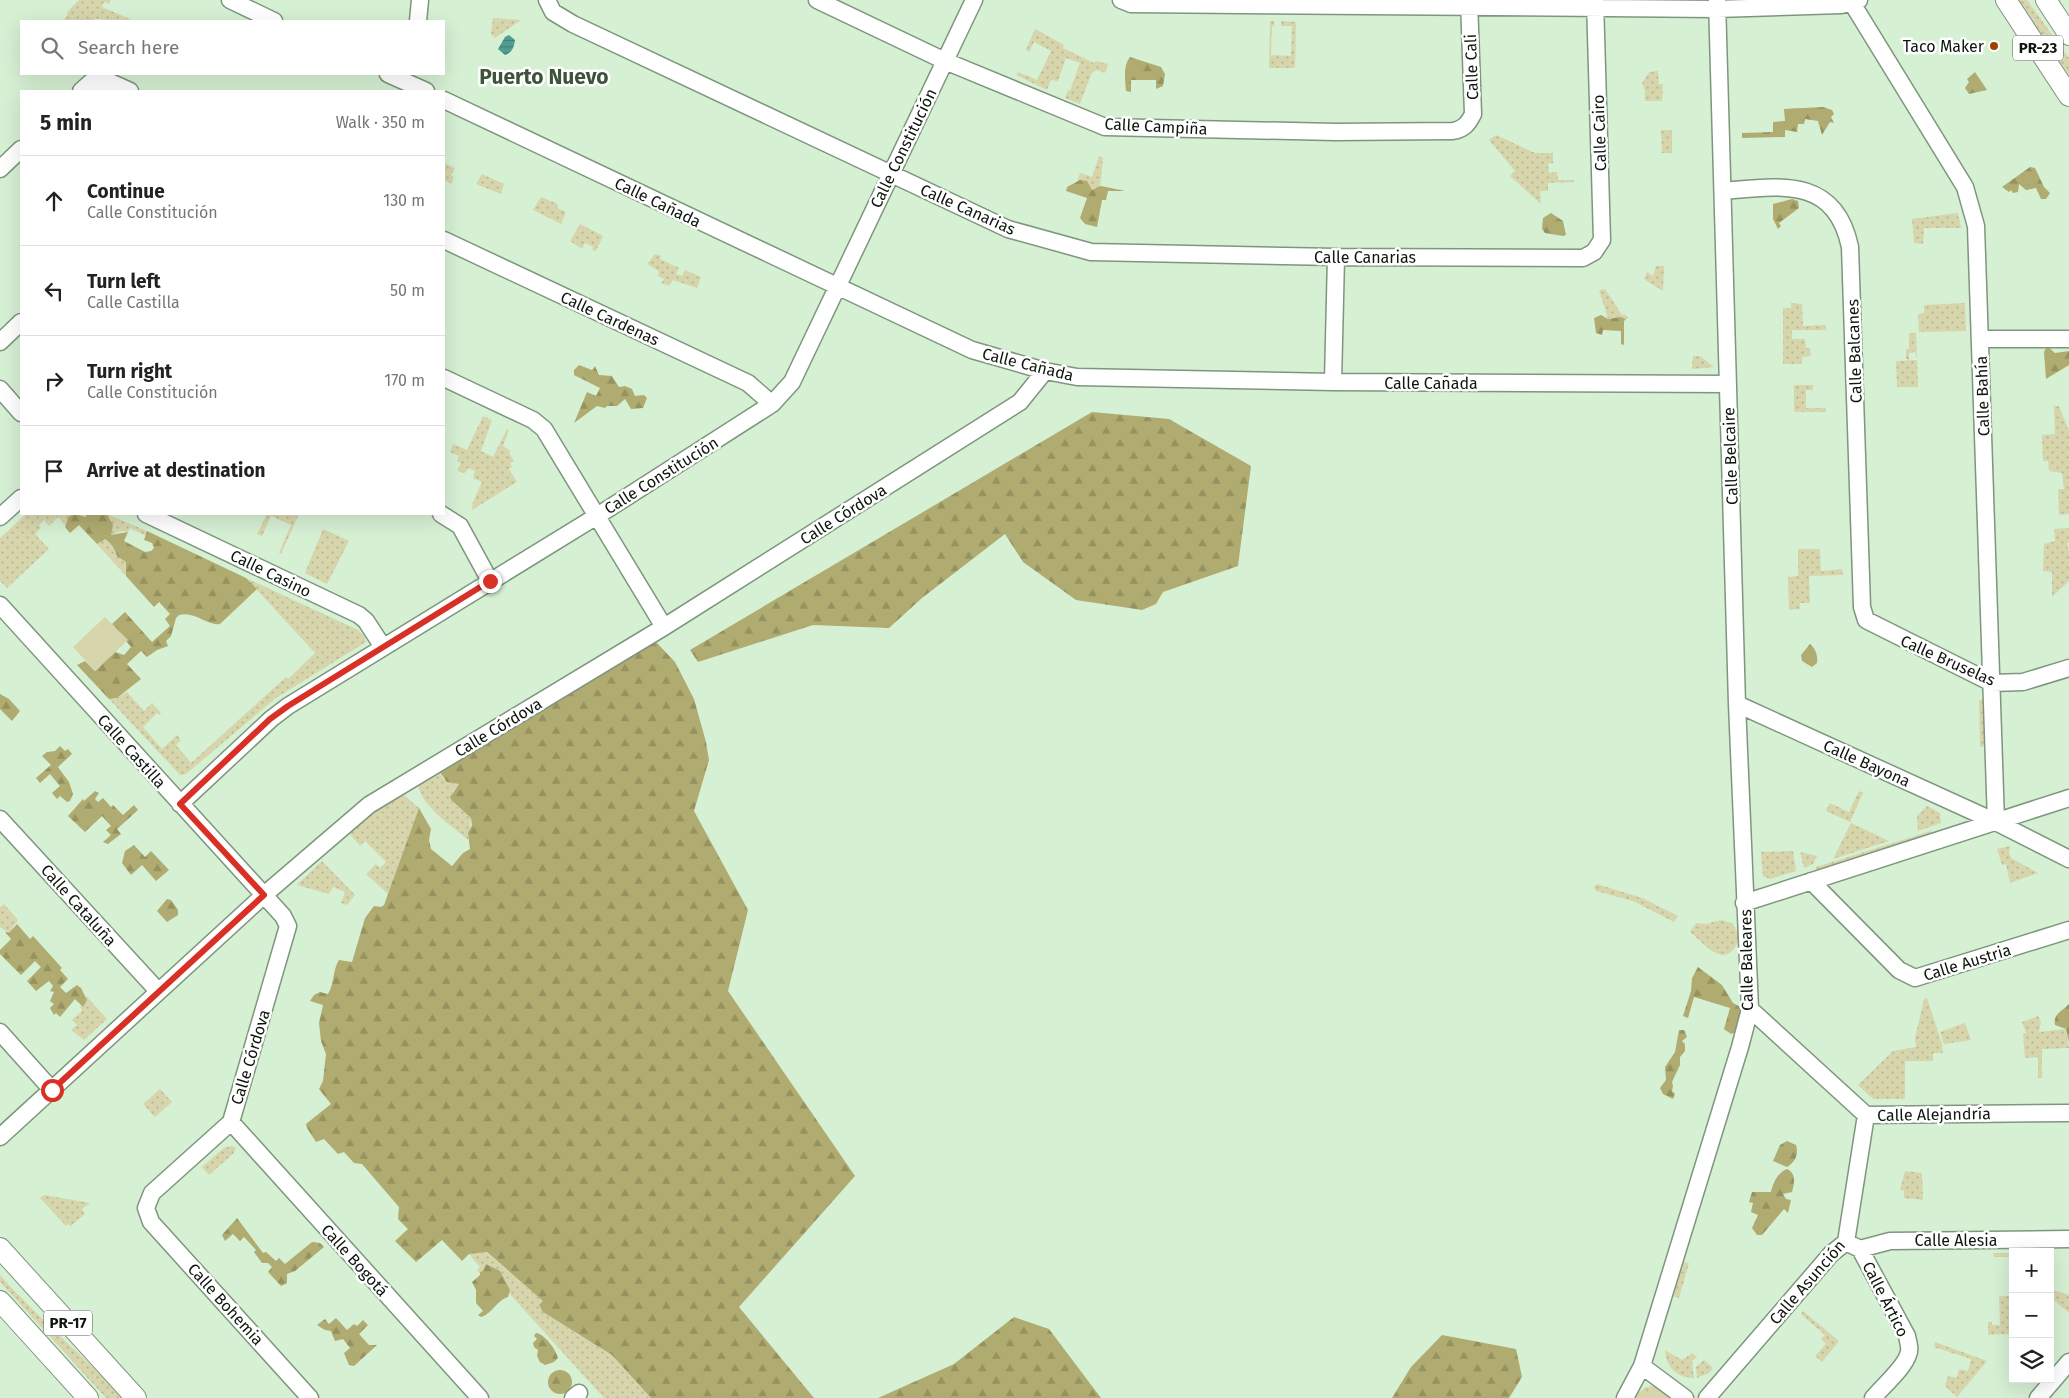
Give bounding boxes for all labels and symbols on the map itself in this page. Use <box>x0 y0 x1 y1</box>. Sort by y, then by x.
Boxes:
street label: Calle Cali <box>1461 34 1482 100</box>
road number: PR-23 <box>2013 36 2063 60</box>
place label: Taco Maker <box>1903 37 1985 56</box>
marker: Taco Maker <box>1988 40 2000 52</box>
district label: Puerto Nuevo <box>479 64 609 90</box>
street label: Calle Constitución <box>866 85 941 211</box>
street label: Calle Cairo <box>1589 94 1610 172</box>
street label: Calle Campiña <box>1104 114 1208 139</box>
street label: Calle Cañada <box>612 173 704 231</box>
street label: Calle Canarias <box>917 180 1018 239</box>
street label: Calle Canarias <box>1314 248 1416 267</box>
street label: Calle Cardenas <box>558 287 662 350</box>
street label: Calle Balcanes <box>1843 299 1866 403</box>
street label: Calle Cañada <box>980 344 1076 385</box>
street label: Calle Bahía <box>1972 355 1993 437</box>
street label: Calle Cañada <box>1384 374 1478 393</box>
street label: Calle Belcaire <box>1719 407 1742 505</box>
street label: Calle Constitución <box>601 433 722 518</box>
street label: Calle Córdova <box>796 480 890 549</box>
street label: Calle Casino <box>227 546 314 601</box>
route end <box>479 570 502 593</box>
street label: Calle Bruselas <box>1898 631 1998 690</box>
street label: Calle Córdova <box>451 694 545 761</box>
street label: Calle Castilla <box>94 711 170 792</box>
street label: Calle Bayona <box>1820 736 1913 791</box>
street label: Calle Cataluña <box>37 861 120 950</box>
street label: Calle Baleares <box>1736 909 1757 1011</box>
street label: Calle Austria <box>1921 940 2013 985</box>
street label: Calle Córdova <box>227 1007 274 1107</box>
route start <box>41 1079 64 1102</box>
street label: Calle Alejandría <box>1877 1104 1991 1125</box>
street label: Calle Bogotá <box>317 1220 392 1300</box>
street label: Calle Alesia <box>1915 1231 1997 1250</box>
street label: Calle Asunción <box>1765 1236 1849 1328</box>
street label: Calle Ártico <box>1858 1258 1914 1340</box>
street label: Calle Bohemia <box>184 1259 267 1349</box>
road number: PR-17 <box>44 1310 92 1336</box>

